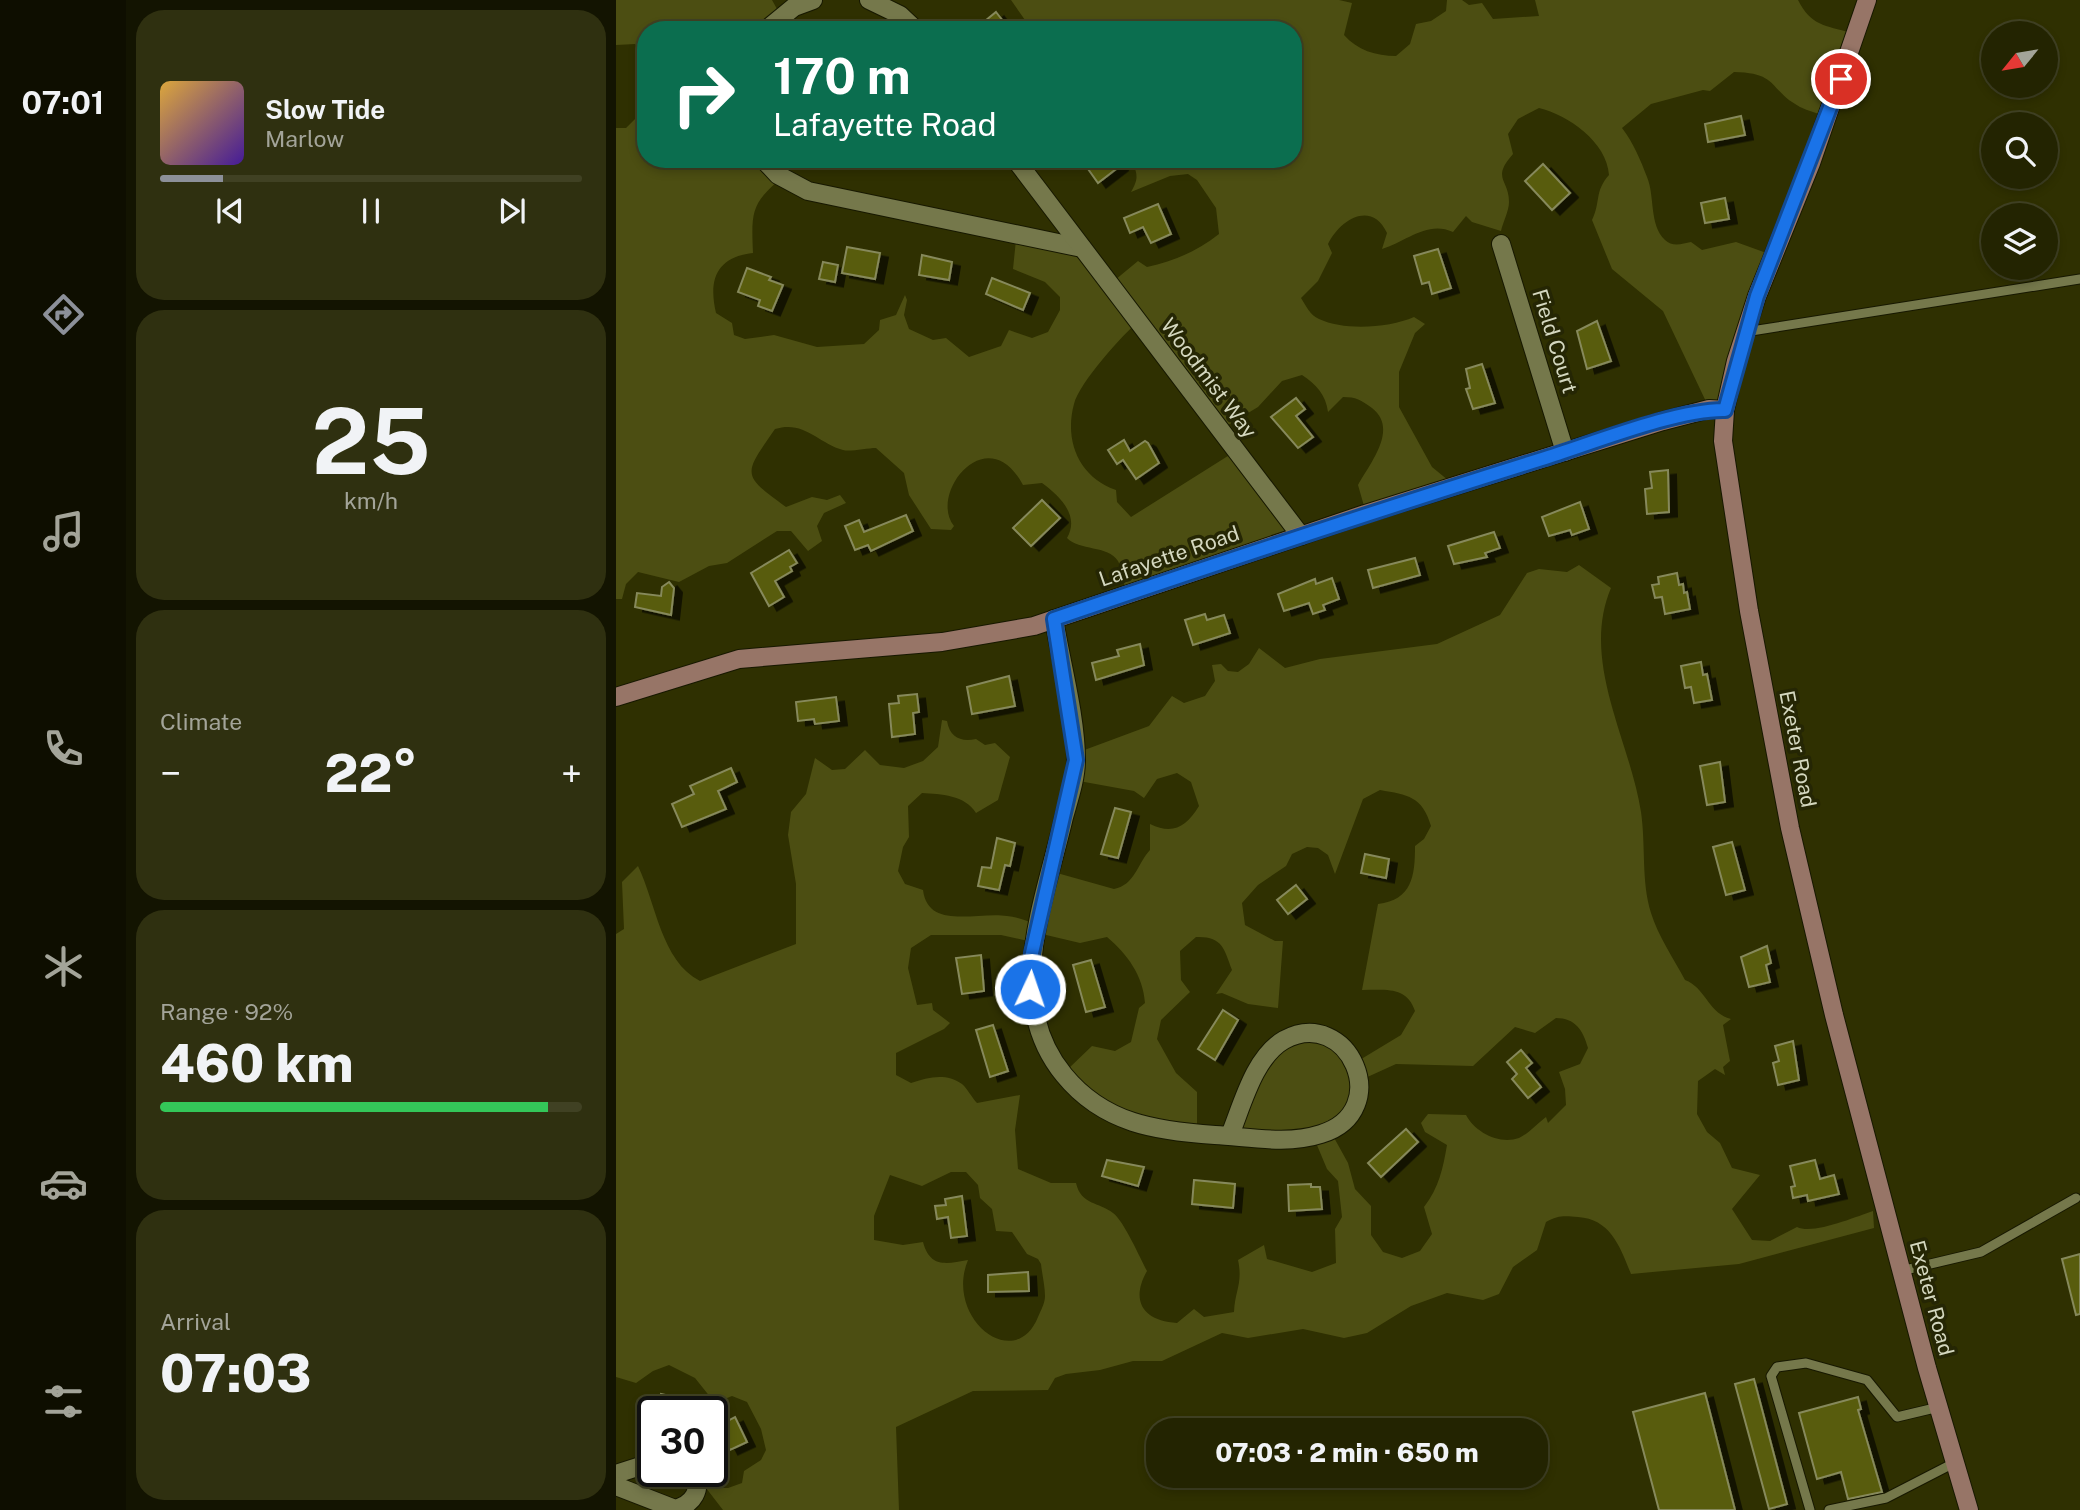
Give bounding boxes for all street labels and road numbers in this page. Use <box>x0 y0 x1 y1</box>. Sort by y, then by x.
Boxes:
street label: Field Court <box>1527 286 1583 396</box>
street label: Woodmist Way <box>1156 313 1262 443</box>
street label: Lafayette Road <box>1096 520 1242 592</box>
street label: Exeter Road <box>1774 688 1822 810</box>
street label: Exeter Road <box>1905 1238 1959 1358</box>

